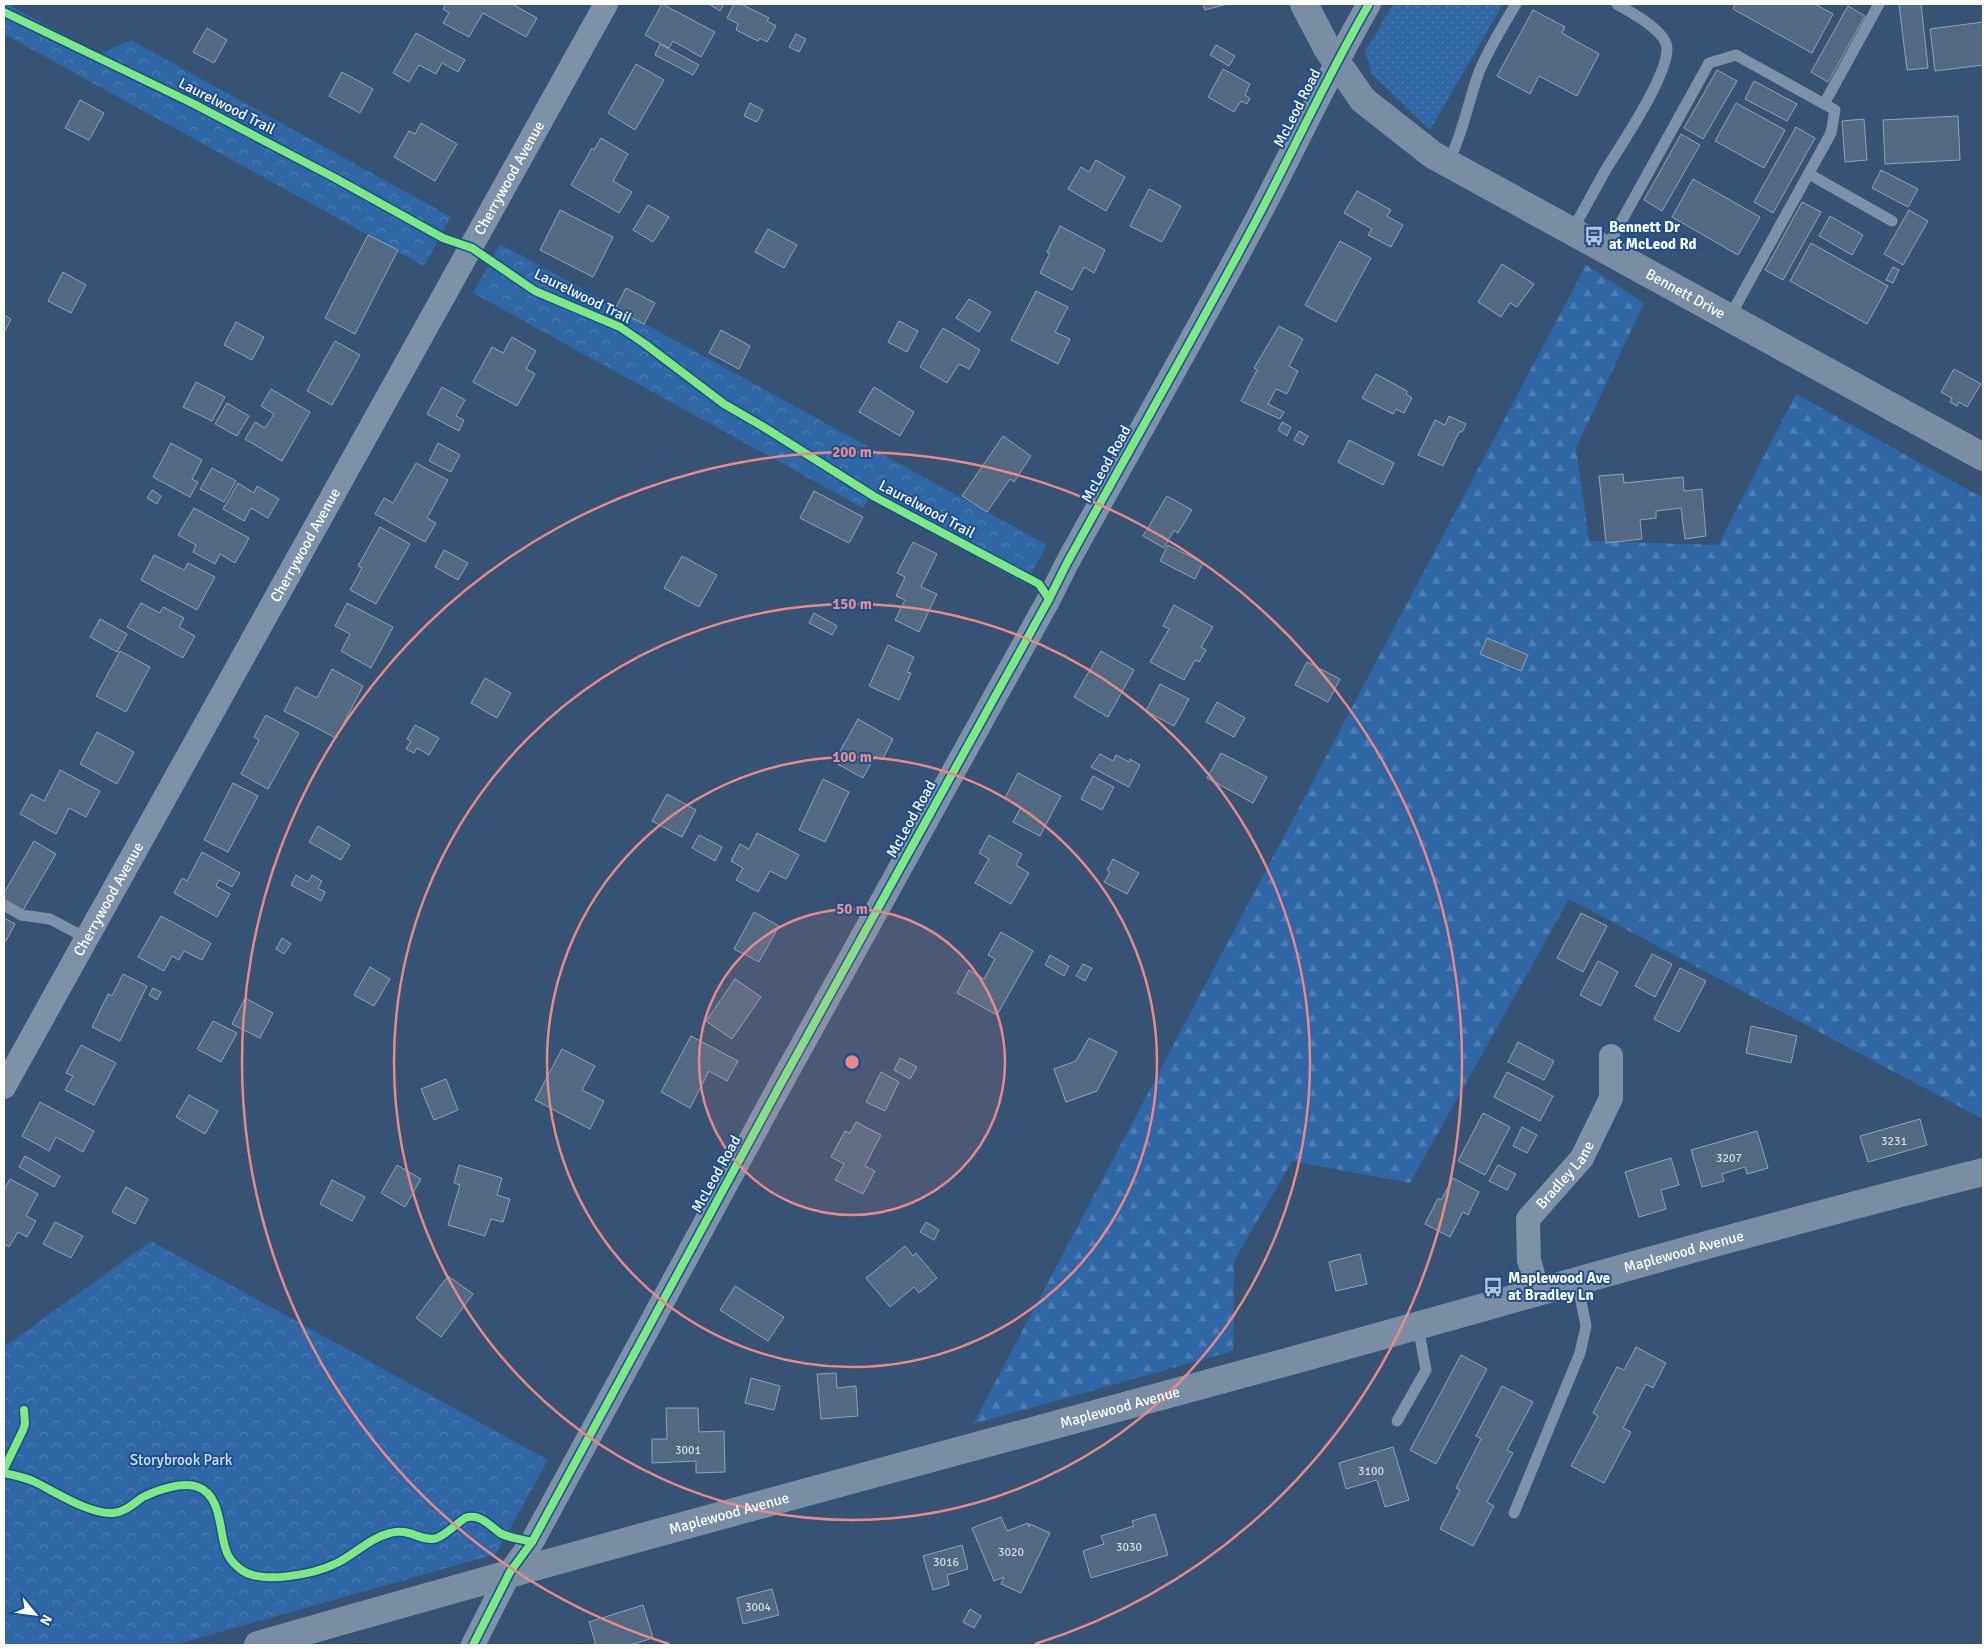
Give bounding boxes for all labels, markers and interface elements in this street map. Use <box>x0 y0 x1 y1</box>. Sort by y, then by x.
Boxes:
street label: McLeod Road <box>1270 66 1324 150</box>
street label: Laurelwood Trail <box>176 74 278 138</box>
street label: Cherrywood Avenue <box>470 118 548 238</box>
place label: Bennett Dr at McLeod Rd <box>1609 218 1697 253</box>
bus stop icon: Bennett Dr at McLeod Rd <box>1583 225 1605 247</box>
street label: Laurelwood Trail <box>531 265 635 327</box>
street label: Bennett Drive <box>1643 265 1728 323</box>
street label: McLeod Road <box>1077 422 1135 506</box>
text: 200 m <box>832 443 872 461</box>
street label: Laurelwood Trail <box>876 476 978 542</box>
street label: Cherrywood Avenue <box>266 485 344 605</box>
text: 150 m <box>832 595 872 613</box>
text: 100 m <box>832 748 872 766</box>
street label: McLeod Road <box>882 777 940 861</box>
street label: Cherrywood Avenue <box>70 839 147 959</box>
text: 50 m <box>836 900 868 918</box>
centre of rings <box>843 1053 861 1071</box>
street label: McLeod Road <box>687 1132 745 1216</box>
house number: 3231 <box>1881 1134 1907 1149</box>
street label: Bradley Lane <box>1532 1138 1598 1213</box>
house number: 3207 <box>1716 1151 1742 1166</box>
street label: Maplewood Avenue <box>1622 1226 1746 1277</box>
place label: Maplewood Ave at Bradley Ln <box>1508 1269 1610 1304</box>
bus stop icon: Maplewood Ave at Bradley Ln <box>1482 1276 1504 1298</box>
street label: Maplewood Avenue <box>1058 1382 1182 1432</box>
house number: 3001 <box>675 1443 701 1458</box>
park label: Storybrook Park <box>130 1451 233 1469</box>
house number: 3100 <box>1358 1464 1384 1479</box>
street label: Maplewood Avenue <box>667 1488 791 1538</box>
house number: 3030 <box>1116 1540 1142 1555</box>
house number: 3020 <box>998 1545 1024 1560</box>
house number: 3016 <box>933 1555 959 1570</box>
north arrow <box>10 1589 60 1639</box>
house number: 3004 <box>745 1600 771 1615</box>
text: N <box>36 1612 56 1628</box>

